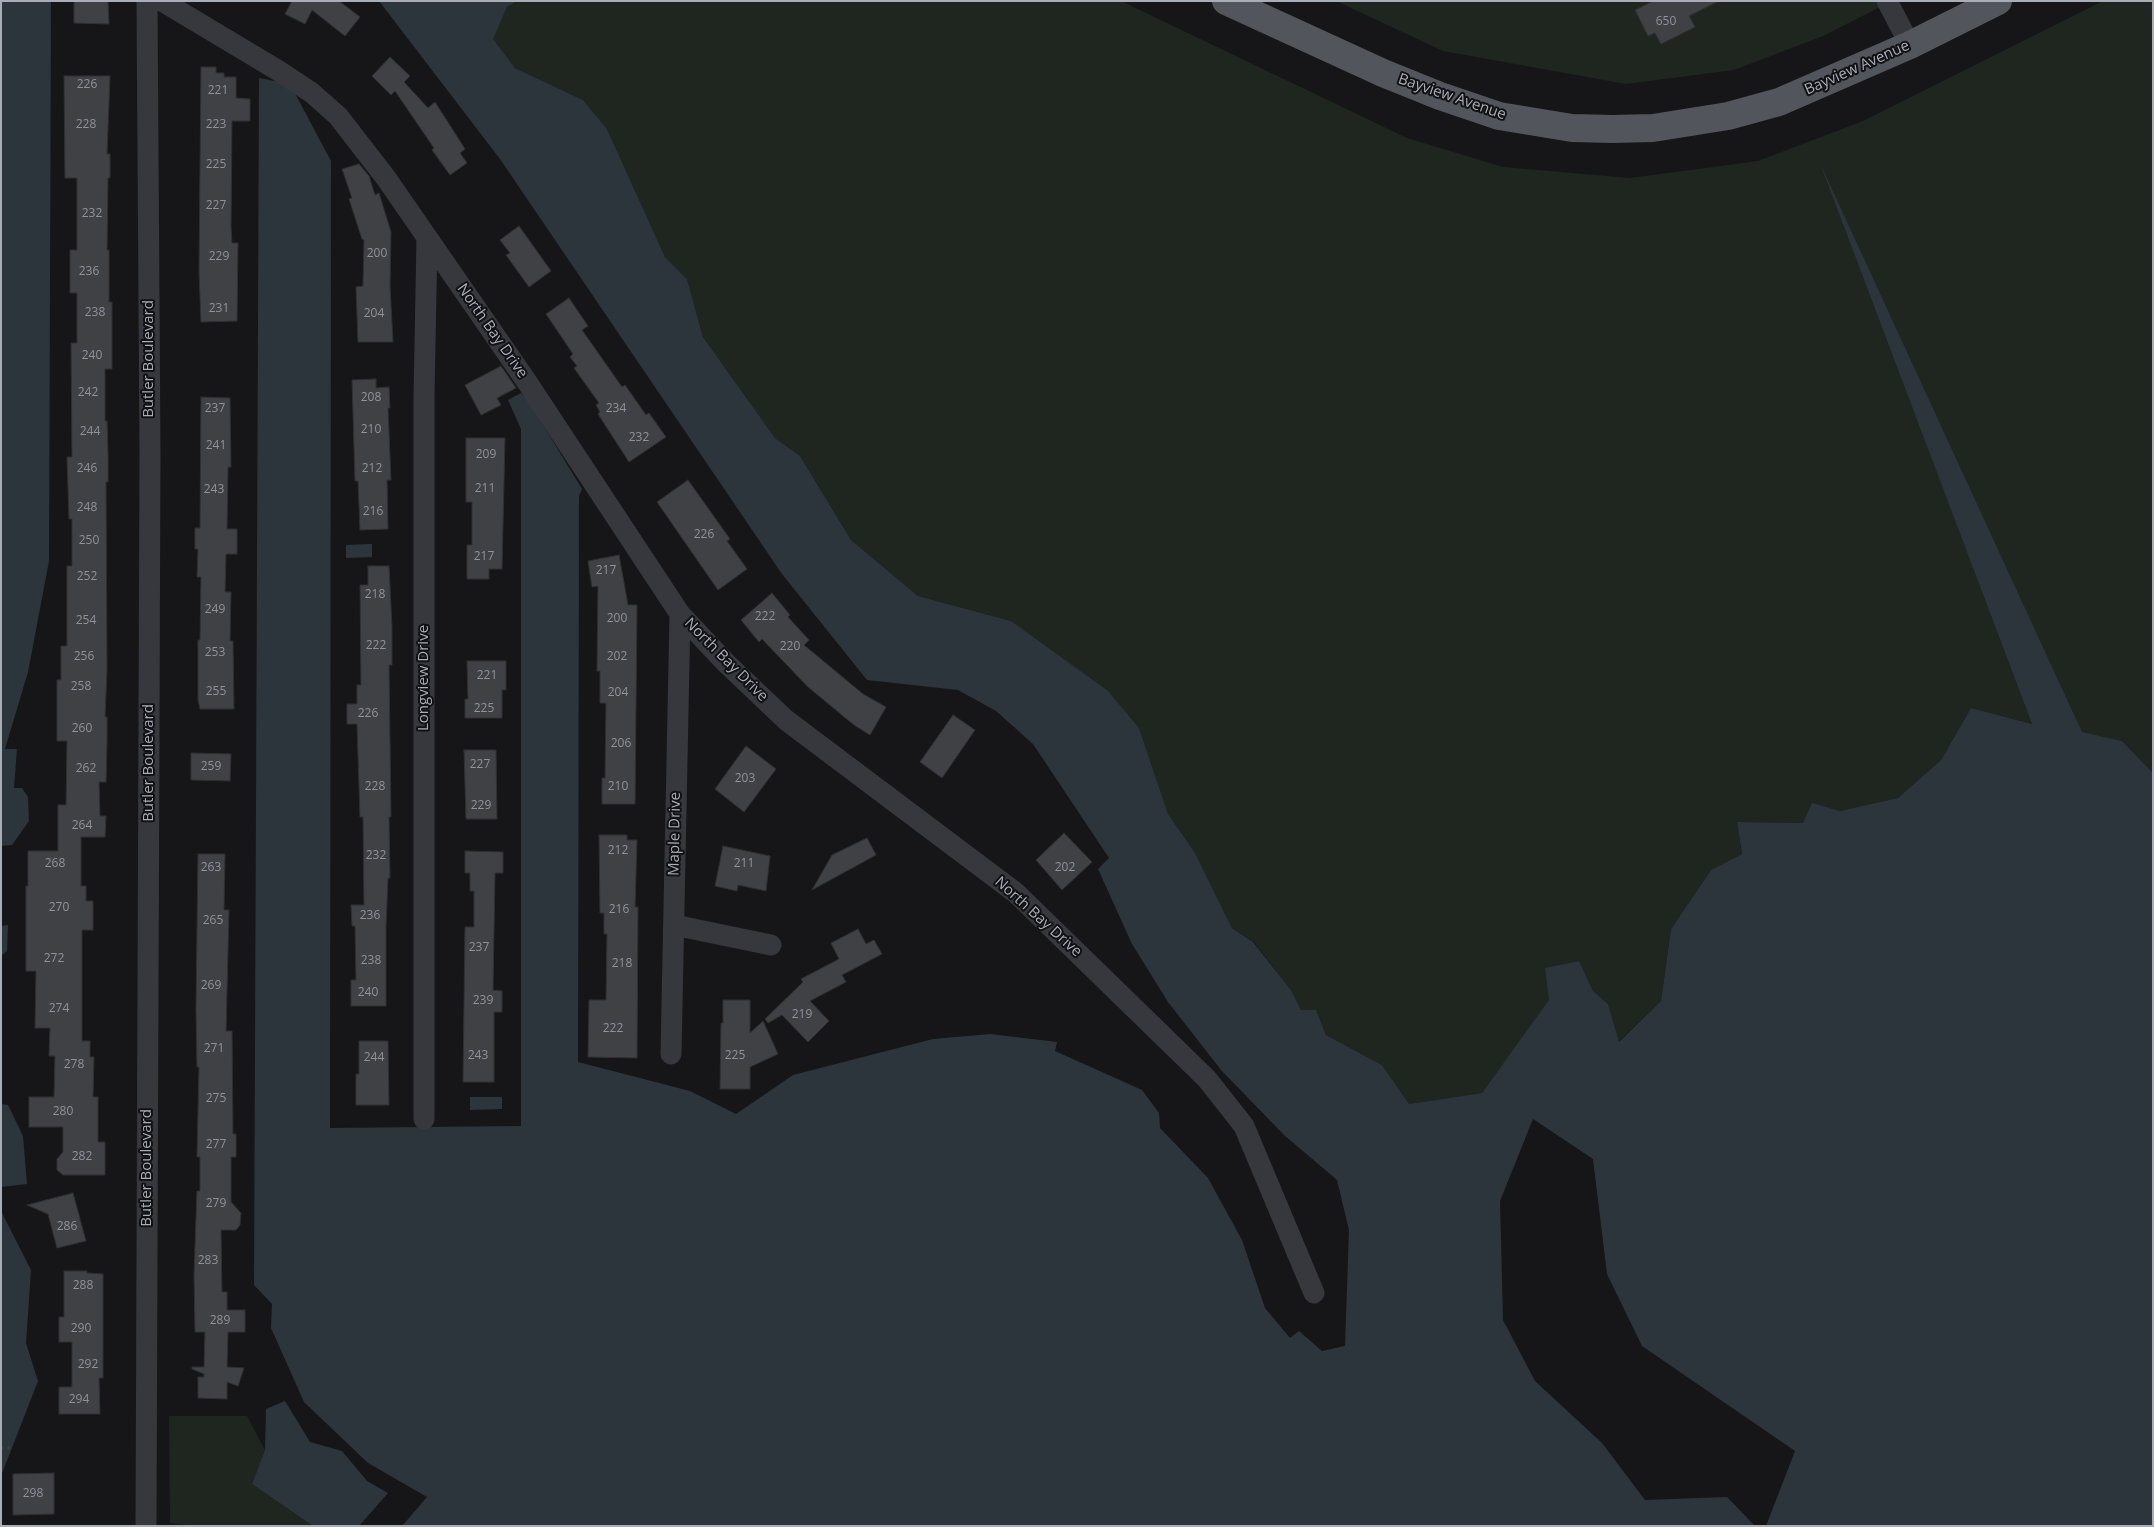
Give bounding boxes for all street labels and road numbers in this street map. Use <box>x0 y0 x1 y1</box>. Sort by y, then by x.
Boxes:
street label: Bayview Avenue <box>1802 37 1912 99</box>
street label: Bayview Avenue <box>1396 70 1508 124</box>
street label: North Bay Drive <box>453 280 531 382</box>
street label: Butler Boulevard <box>140 300 158 418</box>
street label: North Bay Drive <box>680 614 772 706</box>
street label: Longview Drive <box>415 625 433 731</box>
street label: Butler Boulevard <box>140 704 158 822</box>
street label: Maple Drive <box>665 792 685 876</box>
street label: North Bay Drive <box>991 873 1085 961</box>
street label: Butler Boulevard <box>138 1109 156 1227</box>

